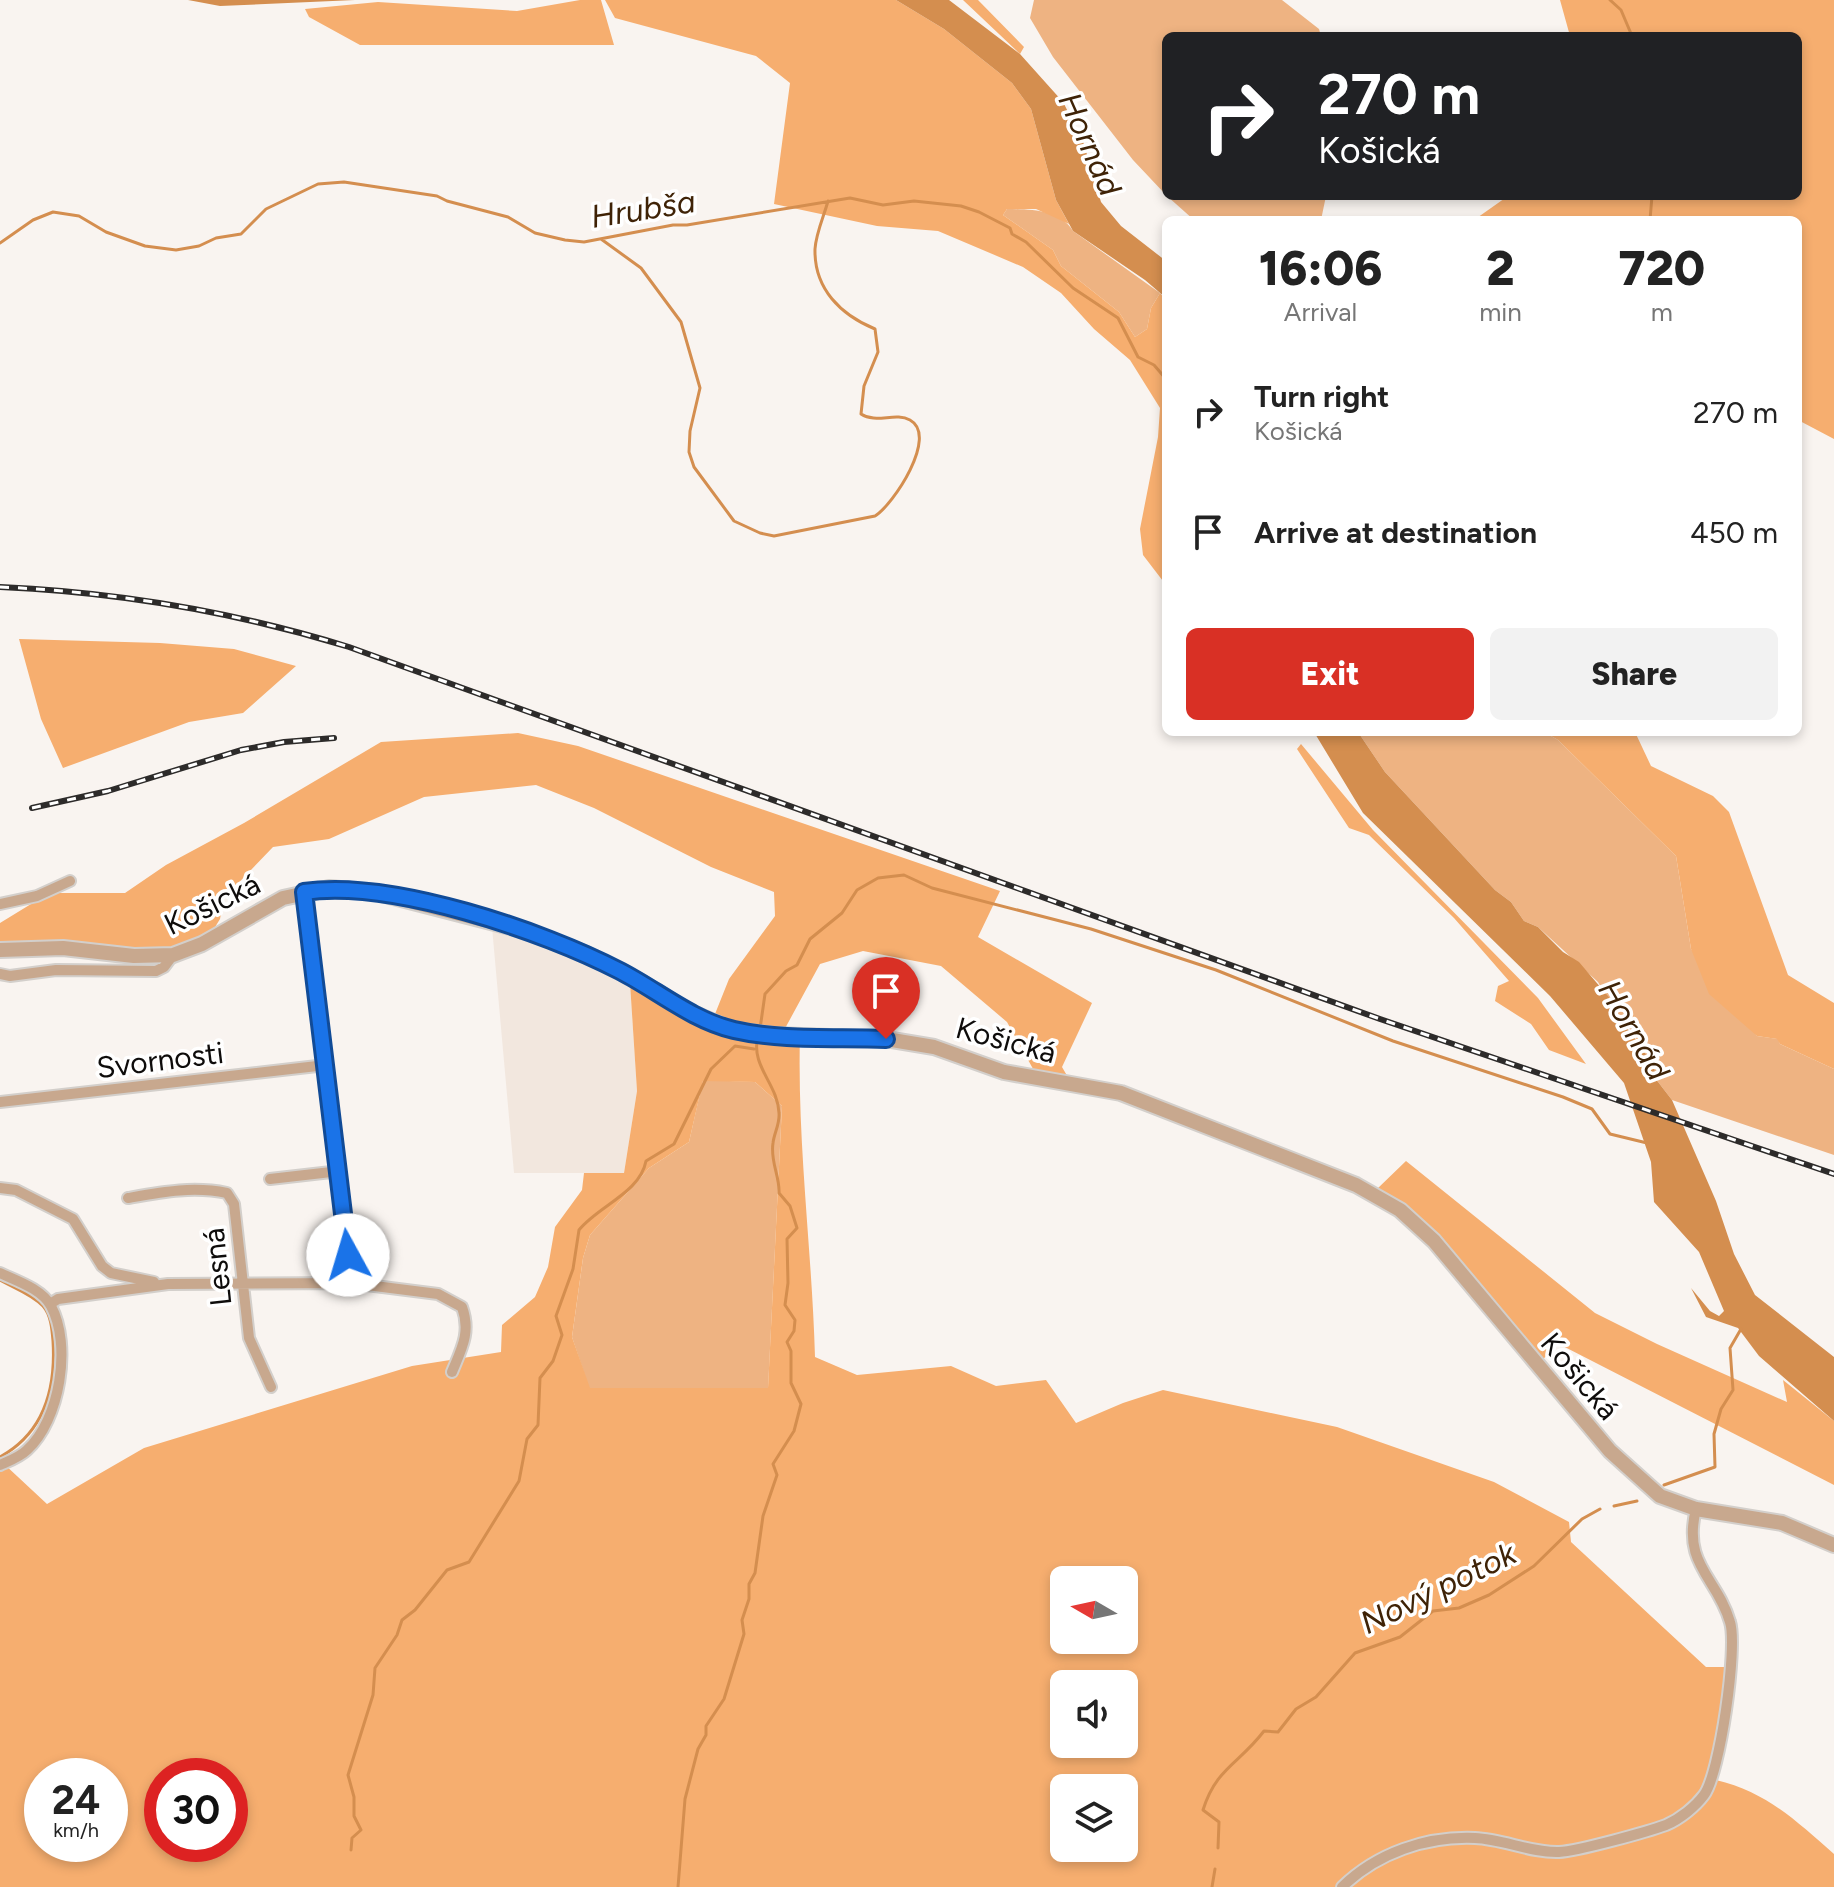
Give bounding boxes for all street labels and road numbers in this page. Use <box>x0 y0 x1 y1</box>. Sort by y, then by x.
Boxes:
street label: Košická <box>158 865 266 943</box>
street label: Košická <box>952 1009 1060 1071</box>
street label: Svornosti <box>94 1034 226 1086</box>
street label: Lesná <box>195 1226 239 1308</box>
street label: Košická <box>1533 1325 1627 1427</box>

